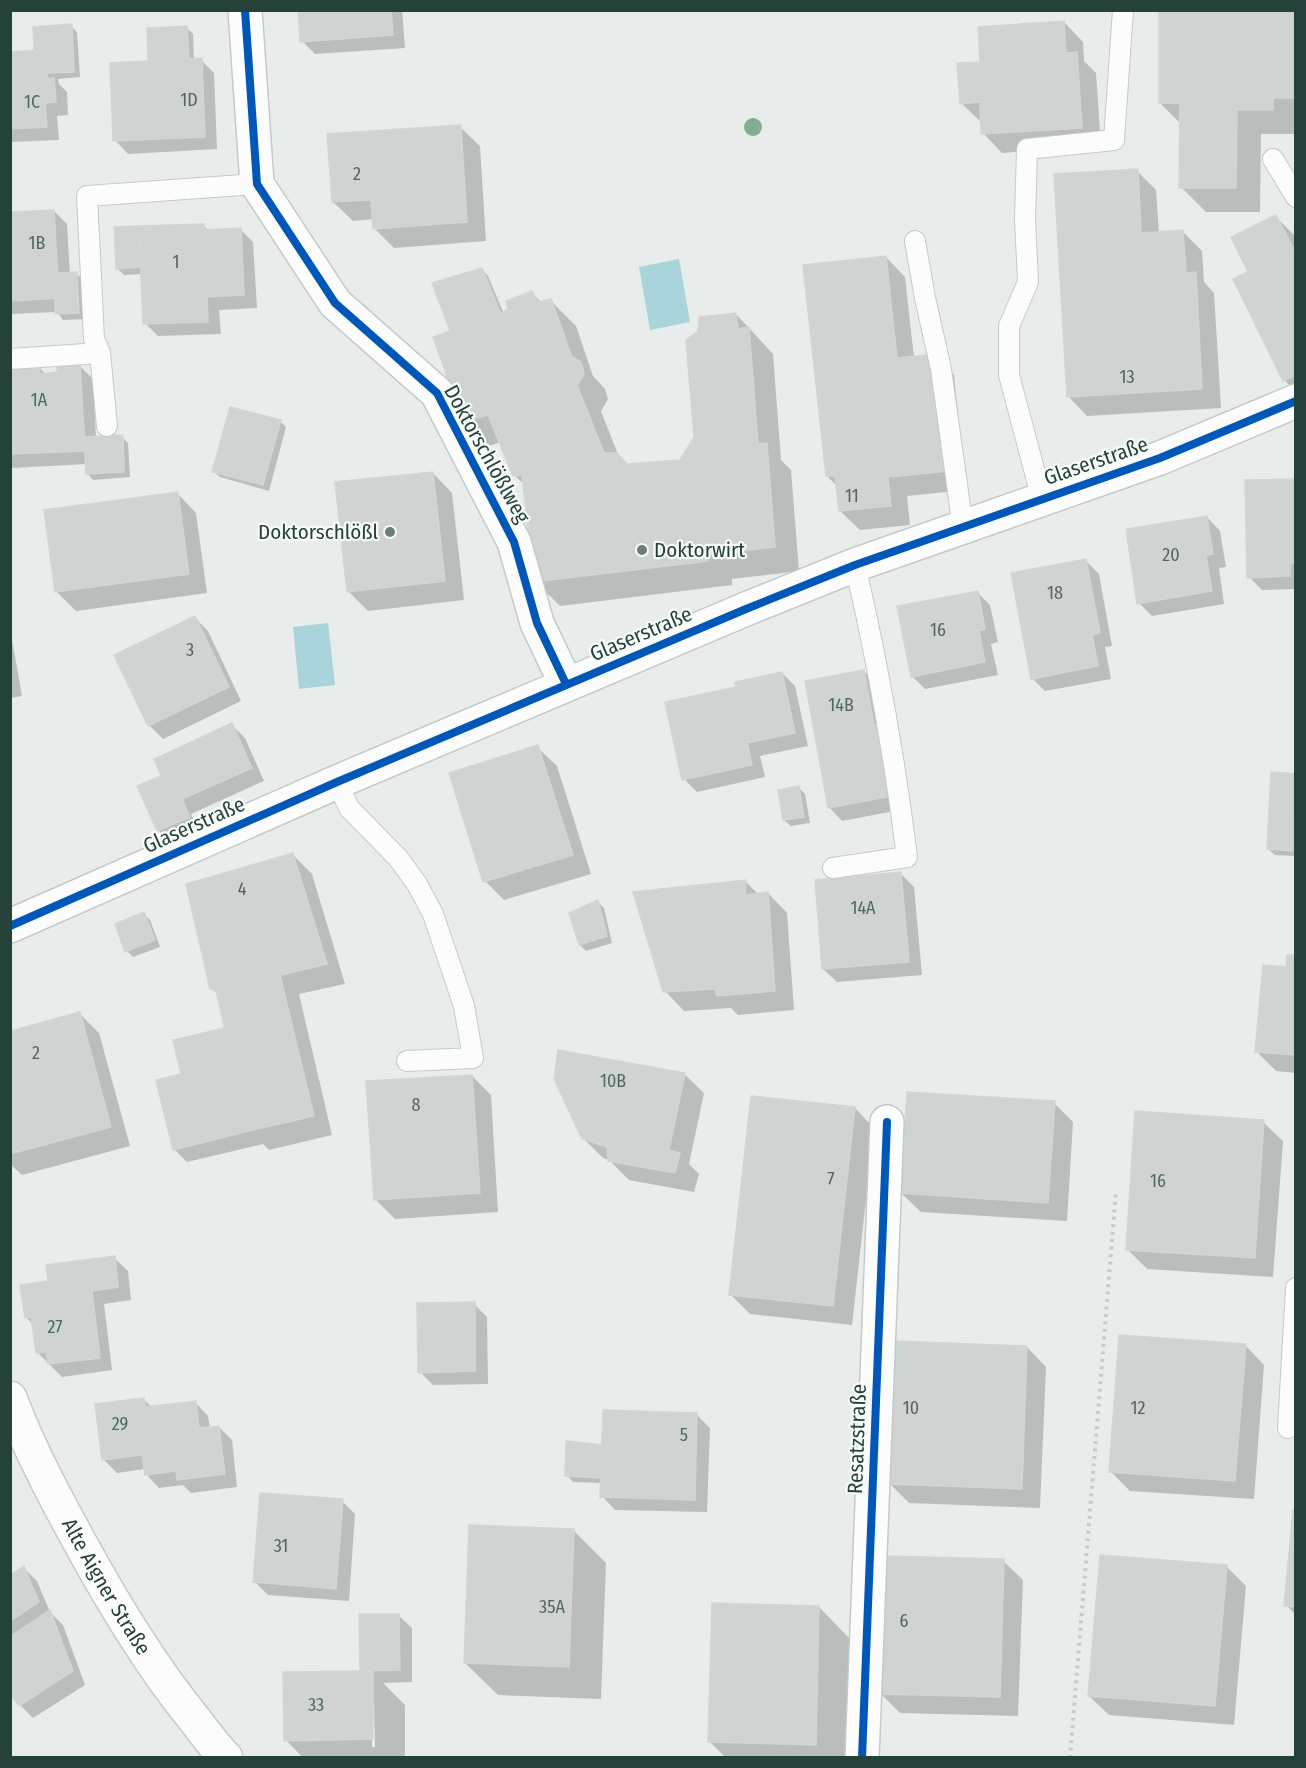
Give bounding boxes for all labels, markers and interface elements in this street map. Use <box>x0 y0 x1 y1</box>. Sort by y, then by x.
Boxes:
house number: 1D <box>180 89 198 111</box>
house number: 1C <box>24 91 40 113</box>
house number: 2 <box>353 163 361 185</box>
house number: 1B <box>29 232 46 254</box>
house number: 1 <box>172 251 180 273</box>
house number: 13 <box>1119 366 1135 388</box>
street label: Doktorschlößlweg <box>438 380 536 528</box>
house number: 1A <box>31 389 48 411</box>
street label: Glaserstraße <box>1041 431 1151 491</box>
house number: 11 <box>845 485 859 507</box>
place label: Doktorschlößl <box>258 519 378 545</box>
marker: Doktorschlößl <box>383 525 397 539</box>
place label: Doktorwirt <box>654 537 745 563</box>
marker: Doktorwirt <box>635 543 649 557</box>
house number: 20 <box>1162 544 1180 566</box>
house number: 18 <box>1047 582 1063 604</box>
street label: Glaserstraße <box>586 601 696 667</box>
house number: 16 <box>930 619 946 641</box>
house number: 3 <box>186 639 194 661</box>
house number: 14B <box>828 694 854 716</box>
street label: Glaserstraße <box>139 791 249 859</box>
house number: 4 <box>238 878 247 900</box>
house number: 14A <box>850 897 876 919</box>
house number: 2 <box>32 1042 40 1064</box>
house number: 10B <box>600 1070 626 1092</box>
house number: 8 <box>412 1094 421 1116</box>
house number: 7 <box>827 1168 835 1190</box>
house number: 16 <box>1150 1170 1166 1192</box>
house number: 27 <box>47 1316 63 1338</box>
street label: Resatzstraße <box>842 1384 872 1494</box>
house number: 10 <box>903 1397 919 1419</box>
house number: 12 <box>1131 1397 1146 1419</box>
house number: 29 <box>112 1413 128 1435</box>
house number: 5 <box>680 1424 688 1446</box>
street label: Alte Aigner Straße <box>56 1514 157 1660</box>
house number: 31 <box>274 1535 288 1557</box>
house number: 35A <box>539 1596 565 1618</box>
house number: 6 <box>900 1610 909 1632</box>
house number: 33 <box>308 1694 324 1716</box>

